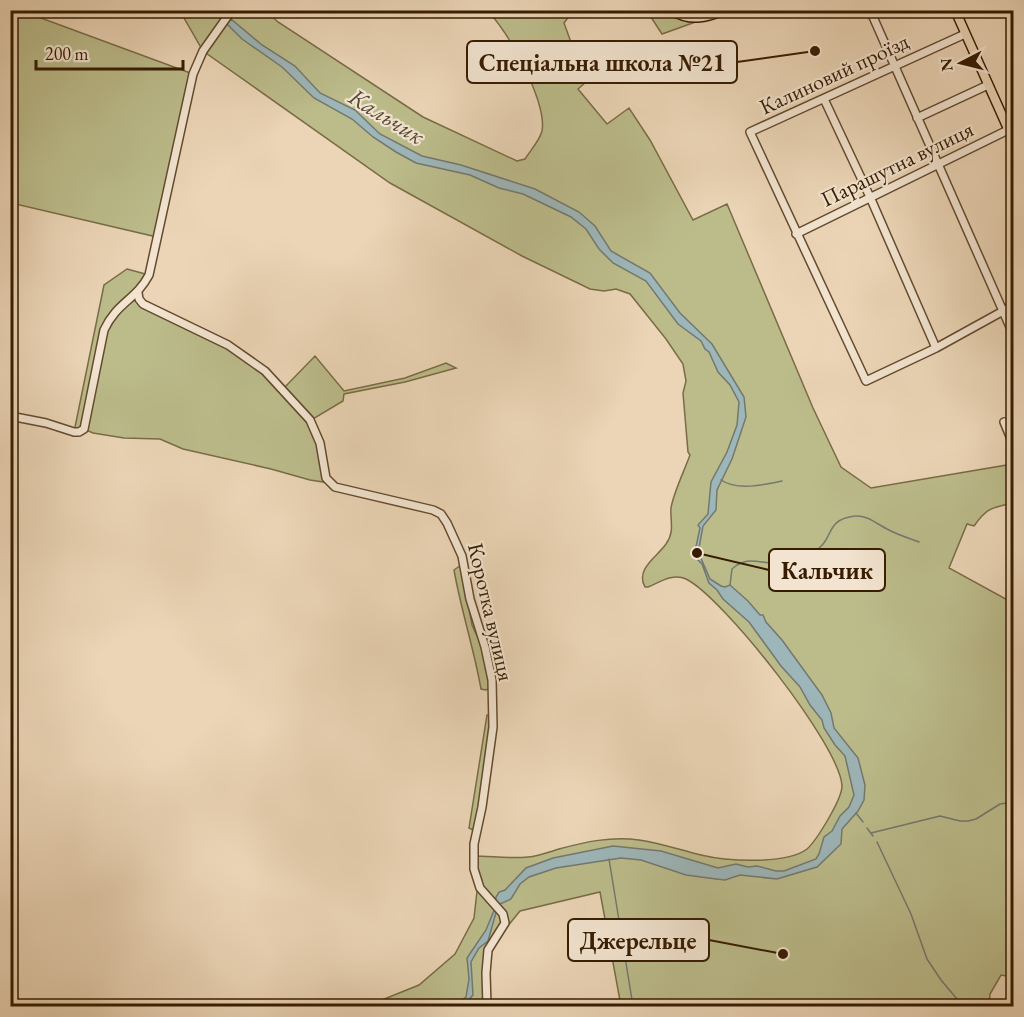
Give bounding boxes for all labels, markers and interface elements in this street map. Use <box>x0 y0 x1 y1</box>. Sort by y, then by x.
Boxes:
street label: Калиновий проїзд <box>755 27 913 121</box>
scale bar <box>36 33 183 71</box>
north arrow <box>931 33 991 93</box>
callout: Спеціальна школа №21 <box>467 41 737 83</box>
text: 200 m <box>45 42 89 65</box>
text: Спеціальна школа №21 <box>479 47 725 78</box>
text: N <box>935 57 958 72</box>
water label: Кальчик <box>342 80 431 152</box>
street label: Парашутна вулиця <box>816 114 978 214</box>
street label: Коротка вулиця <box>461 540 521 684</box>
callout: Кальчик <box>769 549 885 591</box>
text: Кальчик <box>781 555 874 586</box>
callout: Джерельце <box>568 919 709 961</box>
text: Джерельце <box>579 925 697 956</box>

